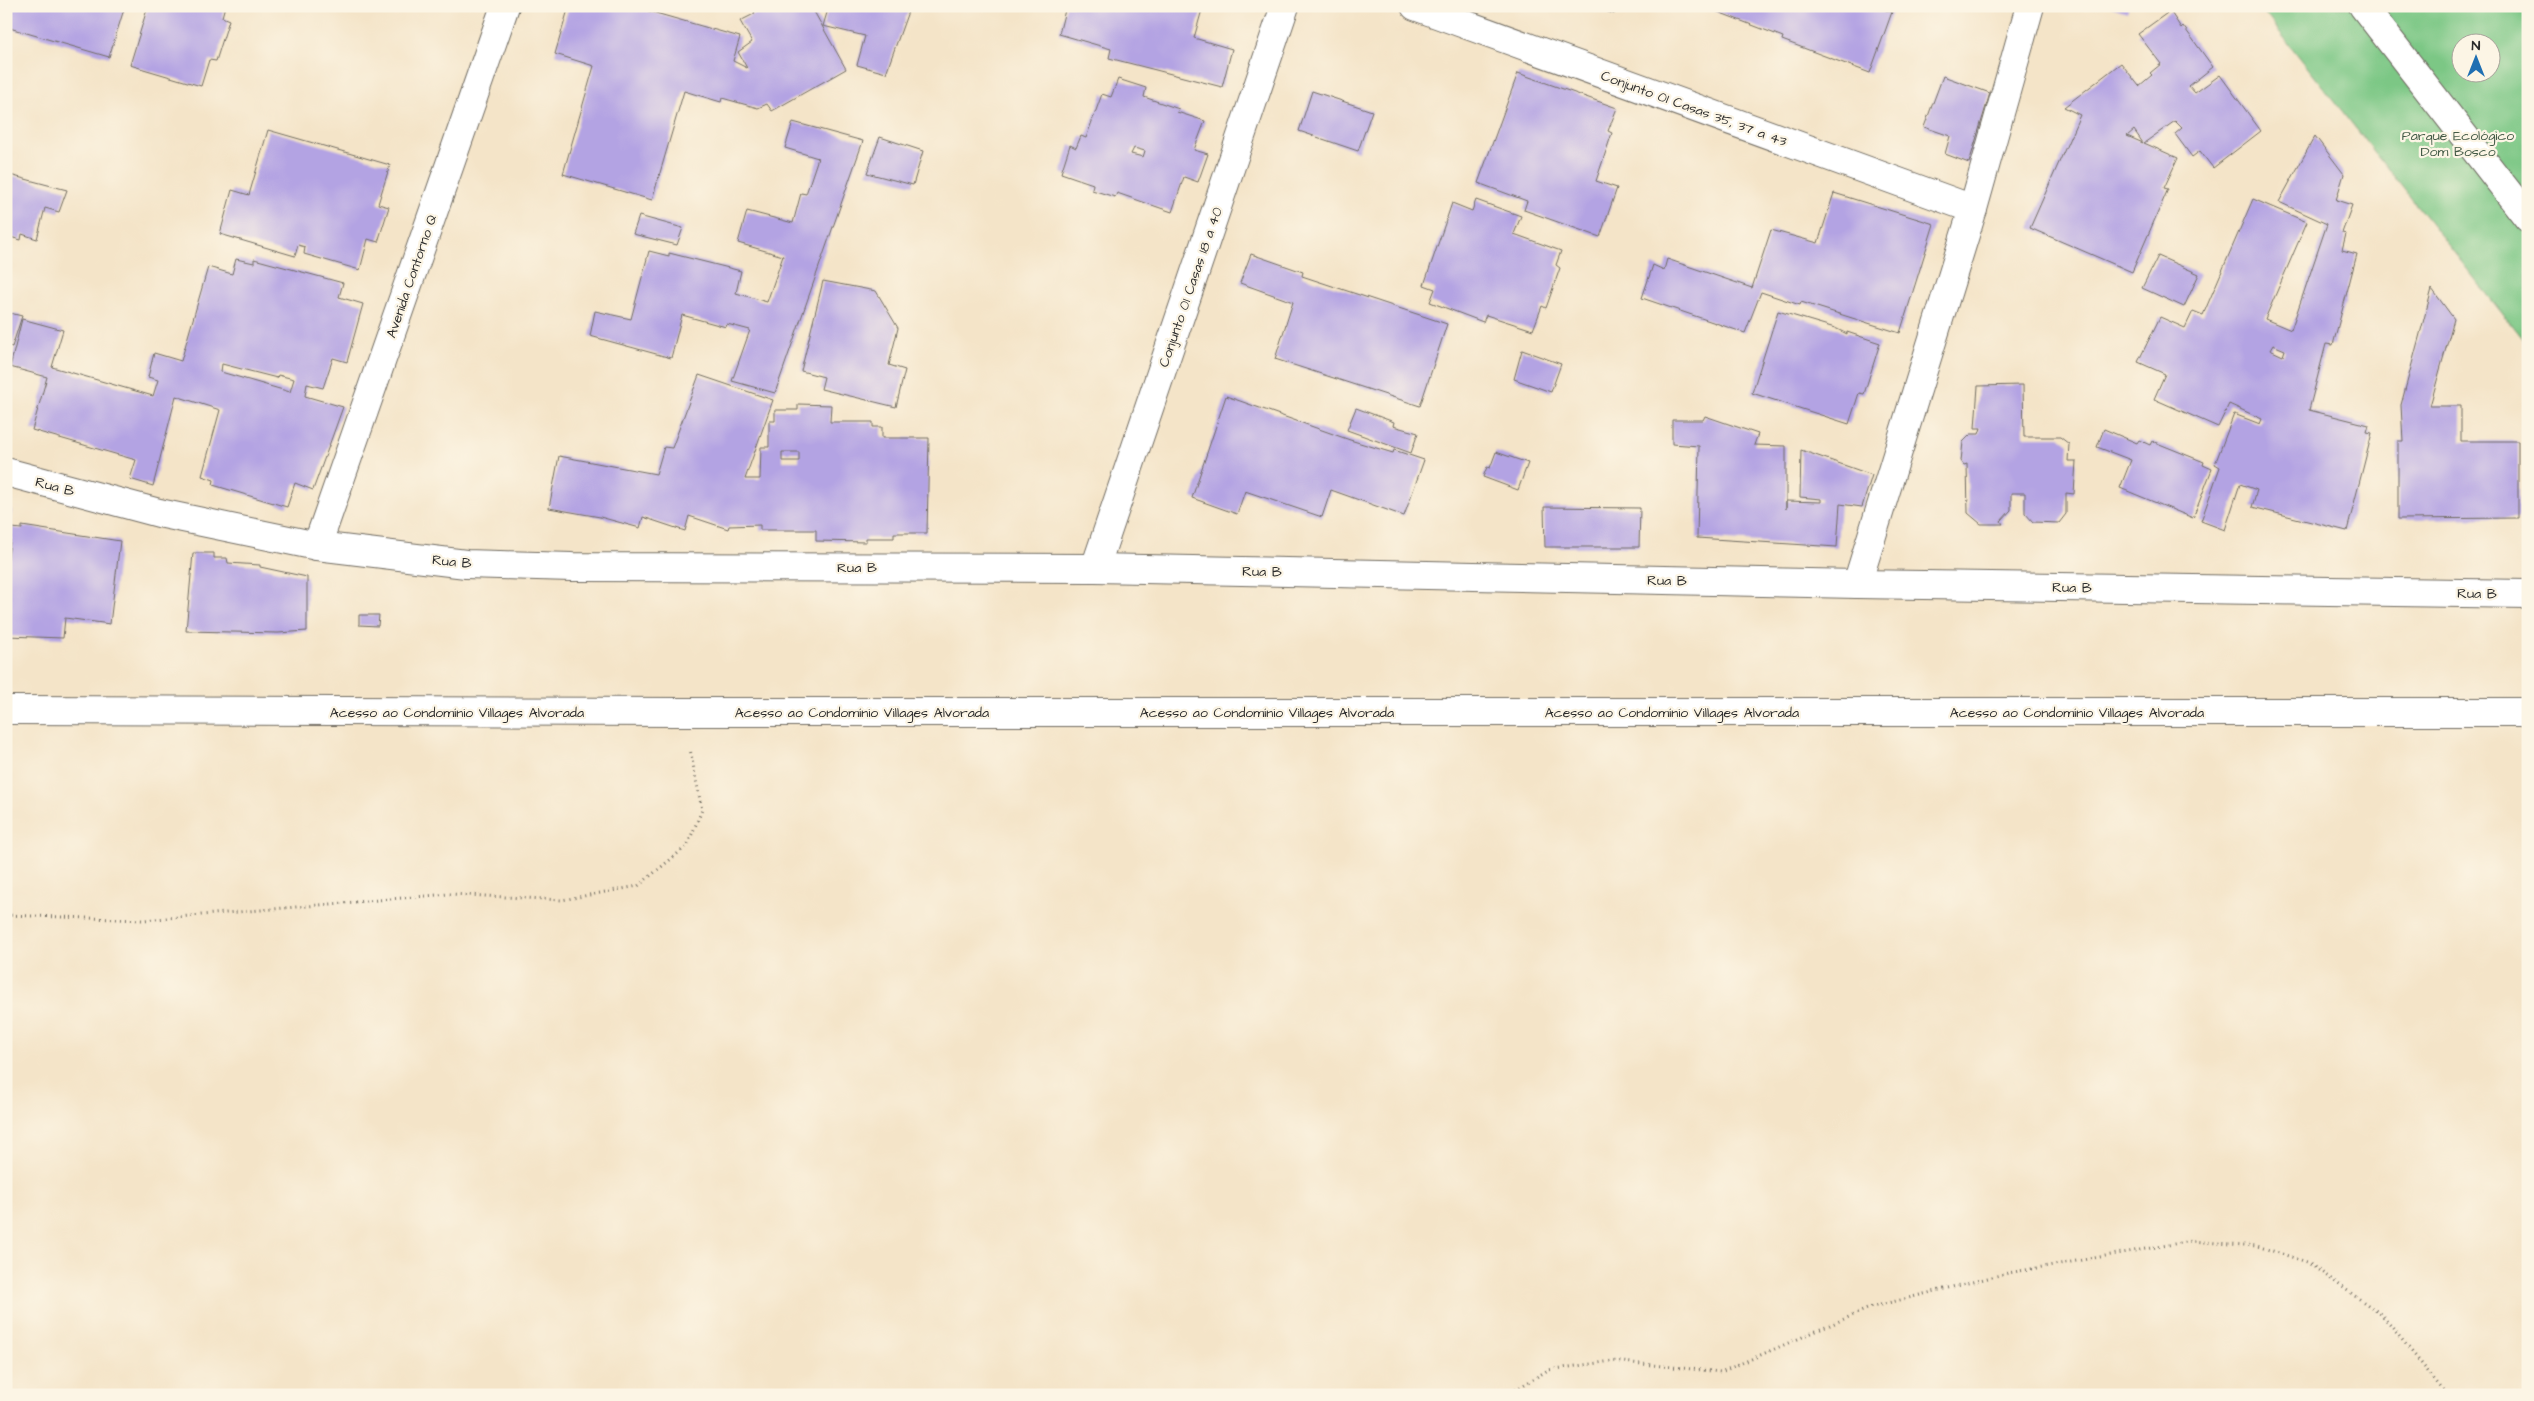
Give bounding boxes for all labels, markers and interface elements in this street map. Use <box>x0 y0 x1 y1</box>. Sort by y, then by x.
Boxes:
north arrow <box>2452 32 2502 82</box>
text: N <box>2472 36 2481 56</box>
street label: Conjunto 01 Casas 35, 37 a 43 <box>1598 66 1789 152</box>
park label: Parque Ecológico Dom Bosco <box>2402 126 2514 162</box>
street label: Conjunto 01 Casas 18 a 40 <box>1154 204 1228 370</box>
street label: Avenida Contorno Q <box>381 212 442 341</box>
street label: Rua B <box>33 472 77 502</box>
street label: Rua B <box>431 550 473 574</box>
street label: Rua B <box>837 558 877 578</box>
street label: Rua B <box>1242 562 1282 582</box>
street label: Rua B <box>1647 571 1687 591</box>
street label: Rua B <box>2052 578 2092 598</box>
street label: Rua B <box>2457 584 2497 604</box>
street label: Acesso ao Condomínio Villages Alvorada <box>330 703 584 723</box>
street label: Acesso ao Condomínio Villages Alvorada <box>735 703 989 723</box>
street label: Acesso ao Condomínio Villages Alvorada <box>1140 703 1394 723</box>
street label: Acesso ao Condomínio Villages Alvorada <box>1545 703 1799 723</box>
street label: Acesso ao Condomínio Villages Alvorada <box>1950 703 2204 723</box>

